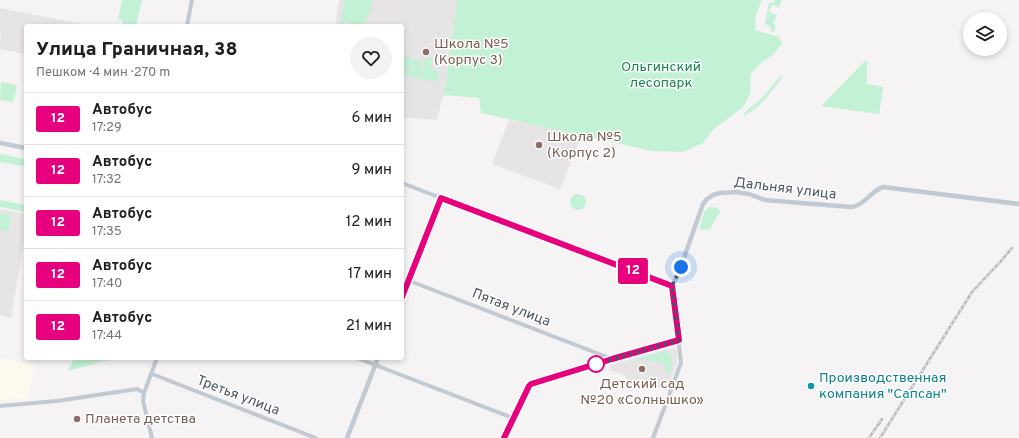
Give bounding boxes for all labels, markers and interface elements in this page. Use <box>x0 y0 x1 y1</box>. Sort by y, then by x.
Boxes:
map controls <box>963 12 1007 56</box>
button: layers <box>963 12 1007 56</box>
place label: Школа №5 (Корпус 3) <box>434 36 509 69</box>
button: heart <box>350 37 392 79</box>
text: Улица Граничная, 38 <box>36 38 238 62</box>
marker: Школа №5 (Корпус 3) <box>421 47 431 57</box>
park label: Ольгинский лесопарк <box>621 59 701 92</box>
text: Пешком · 4 мин · 270 m <box>36 65 170 81</box>
text: Автобус <box>92 101 152 120</box>
text: 6 мин <box>352 109 392 128</box>
text: 12 <box>51 110 65 127</box>
text: 17:29 <box>92 120 122 136</box>
place label: Школа №5 (Корпус 2) <box>547 129 622 162</box>
marker: Школа №5 (Корпус 2) <box>534 140 544 150</box>
text: Автобус <box>92 153 152 172</box>
text: 9 мин <box>352 161 392 180</box>
text: 12 <box>51 162 65 179</box>
text: 17:32 <box>92 172 122 188</box>
street label: Дальняя улица <box>733 174 837 204</box>
text: Автобус <box>92 205 152 224</box>
text: 12 мин <box>346 213 392 232</box>
text: 12 <box>51 214 65 231</box>
text: 17:35 <box>92 224 122 240</box>
text: Автобус <box>92 257 152 276</box>
your location <box>671 257 691 277</box>
line badge: 12 <box>615 258 651 284</box>
text: 12 <box>626 262 640 279</box>
text: 17 мин <box>348 265 392 284</box>
text: 12 <box>51 266 65 283</box>
text: 17:40 <box>92 276 122 292</box>
street label: Пятая улица <box>469 285 553 331</box>
text: Автобус <box>92 309 152 328</box>
text: 21 мин <box>346 317 392 336</box>
text: 12 <box>51 318 65 335</box>
text: 17:44 <box>92 328 122 344</box>
unlabelled marker <box>587 355 605 373</box>
marker: Детский сад №20 «Солнышко» <box>637 364 647 374</box>
place label: Производственная компания "Сапсан" <box>819 370 947 403</box>
street label: Третья улица <box>194 372 282 420</box>
place label: Детский сад №20 «Солнышко» <box>580 376 704 409</box>
marker: Производственная компания "Сапсан" <box>806 381 816 391</box>
place label: Планета детства <box>85 411 196 428</box>
marker: Планета детства <box>72 414 82 424</box>

